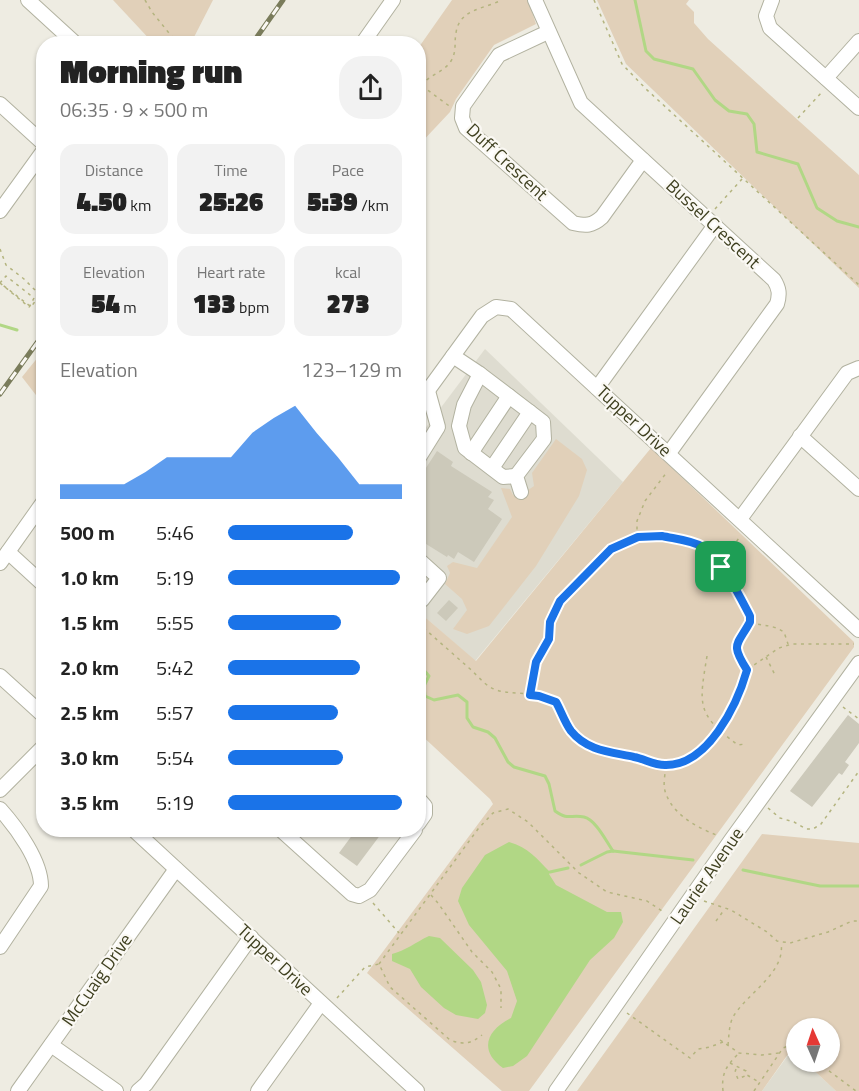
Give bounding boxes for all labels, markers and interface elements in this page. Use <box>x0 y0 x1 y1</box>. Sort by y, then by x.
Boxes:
text: Morning run <box>60 46 242 96</box>
button: share <box>339 56 402 119</box>
text: 06:35 · 9 × 500 m <box>60 94 208 125</box>
street label: Duff Crescent <box>460 117 555 207</box>
text: Distance <box>85 158 143 182</box>
text: Time <box>214 158 248 182</box>
text: Pace <box>332 158 364 182</box>
street label: Bussel Crescent <box>660 173 767 275</box>
text: 4.50 <box>77 182 127 221</box>
text: 25:26 <box>199 182 263 221</box>
text: 5:39 <box>307 182 358 221</box>
text: km <box>127 193 151 217</box>
text: /km <box>358 193 389 217</box>
text: Elevation <box>83 260 145 284</box>
text: Heart rate <box>197 260 265 284</box>
text: kcal <box>335 260 361 284</box>
text: 54 <box>91 284 120 323</box>
text: 133 <box>193 284 236 323</box>
text: 273 <box>327 284 369 323</box>
text: m <box>120 295 137 319</box>
text: bpm <box>236 295 269 319</box>
text: Elevation <box>60 354 138 385</box>
text: 123–129 m <box>301 354 402 385</box>
street label: Tupper Drive <box>590 378 678 463</box>
text: 500 m <box>60 517 115 548</box>
text: 5:46 <box>156 517 194 548</box>
pin <box>695 541 746 592</box>
icon: arrive <box>704 550 737 583</box>
text: 1.0 km <box>60 562 119 593</box>
text: 5:19 <box>156 562 194 593</box>
text: 1.5 km <box>60 607 119 638</box>
text: 5:55 <box>156 607 194 638</box>
text: 2.0 km <box>60 652 119 683</box>
text: 5:42 <box>156 652 194 683</box>
text: 2.5 km <box>60 697 119 728</box>
text: 5:57 <box>156 697 194 728</box>
text: 3.0 km <box>60 742 119 773</box>
text: 5:54 <box>156 742 194 773</box>
text: 3.5 km <box>60 787 119 818</box>
text: 5:19 <box>156 787 194 818</box>
street label: Laurier Avenue <box>663 822 750 930</box>
street label: Tupper Drive <box>231 917 319 1002</box>
street label: McCuaig Drive <box>55 928 139 1032</box>
north arrow <box>786 1018 840 1072</box>
map controls <box>786 1018 840 1072</box>

